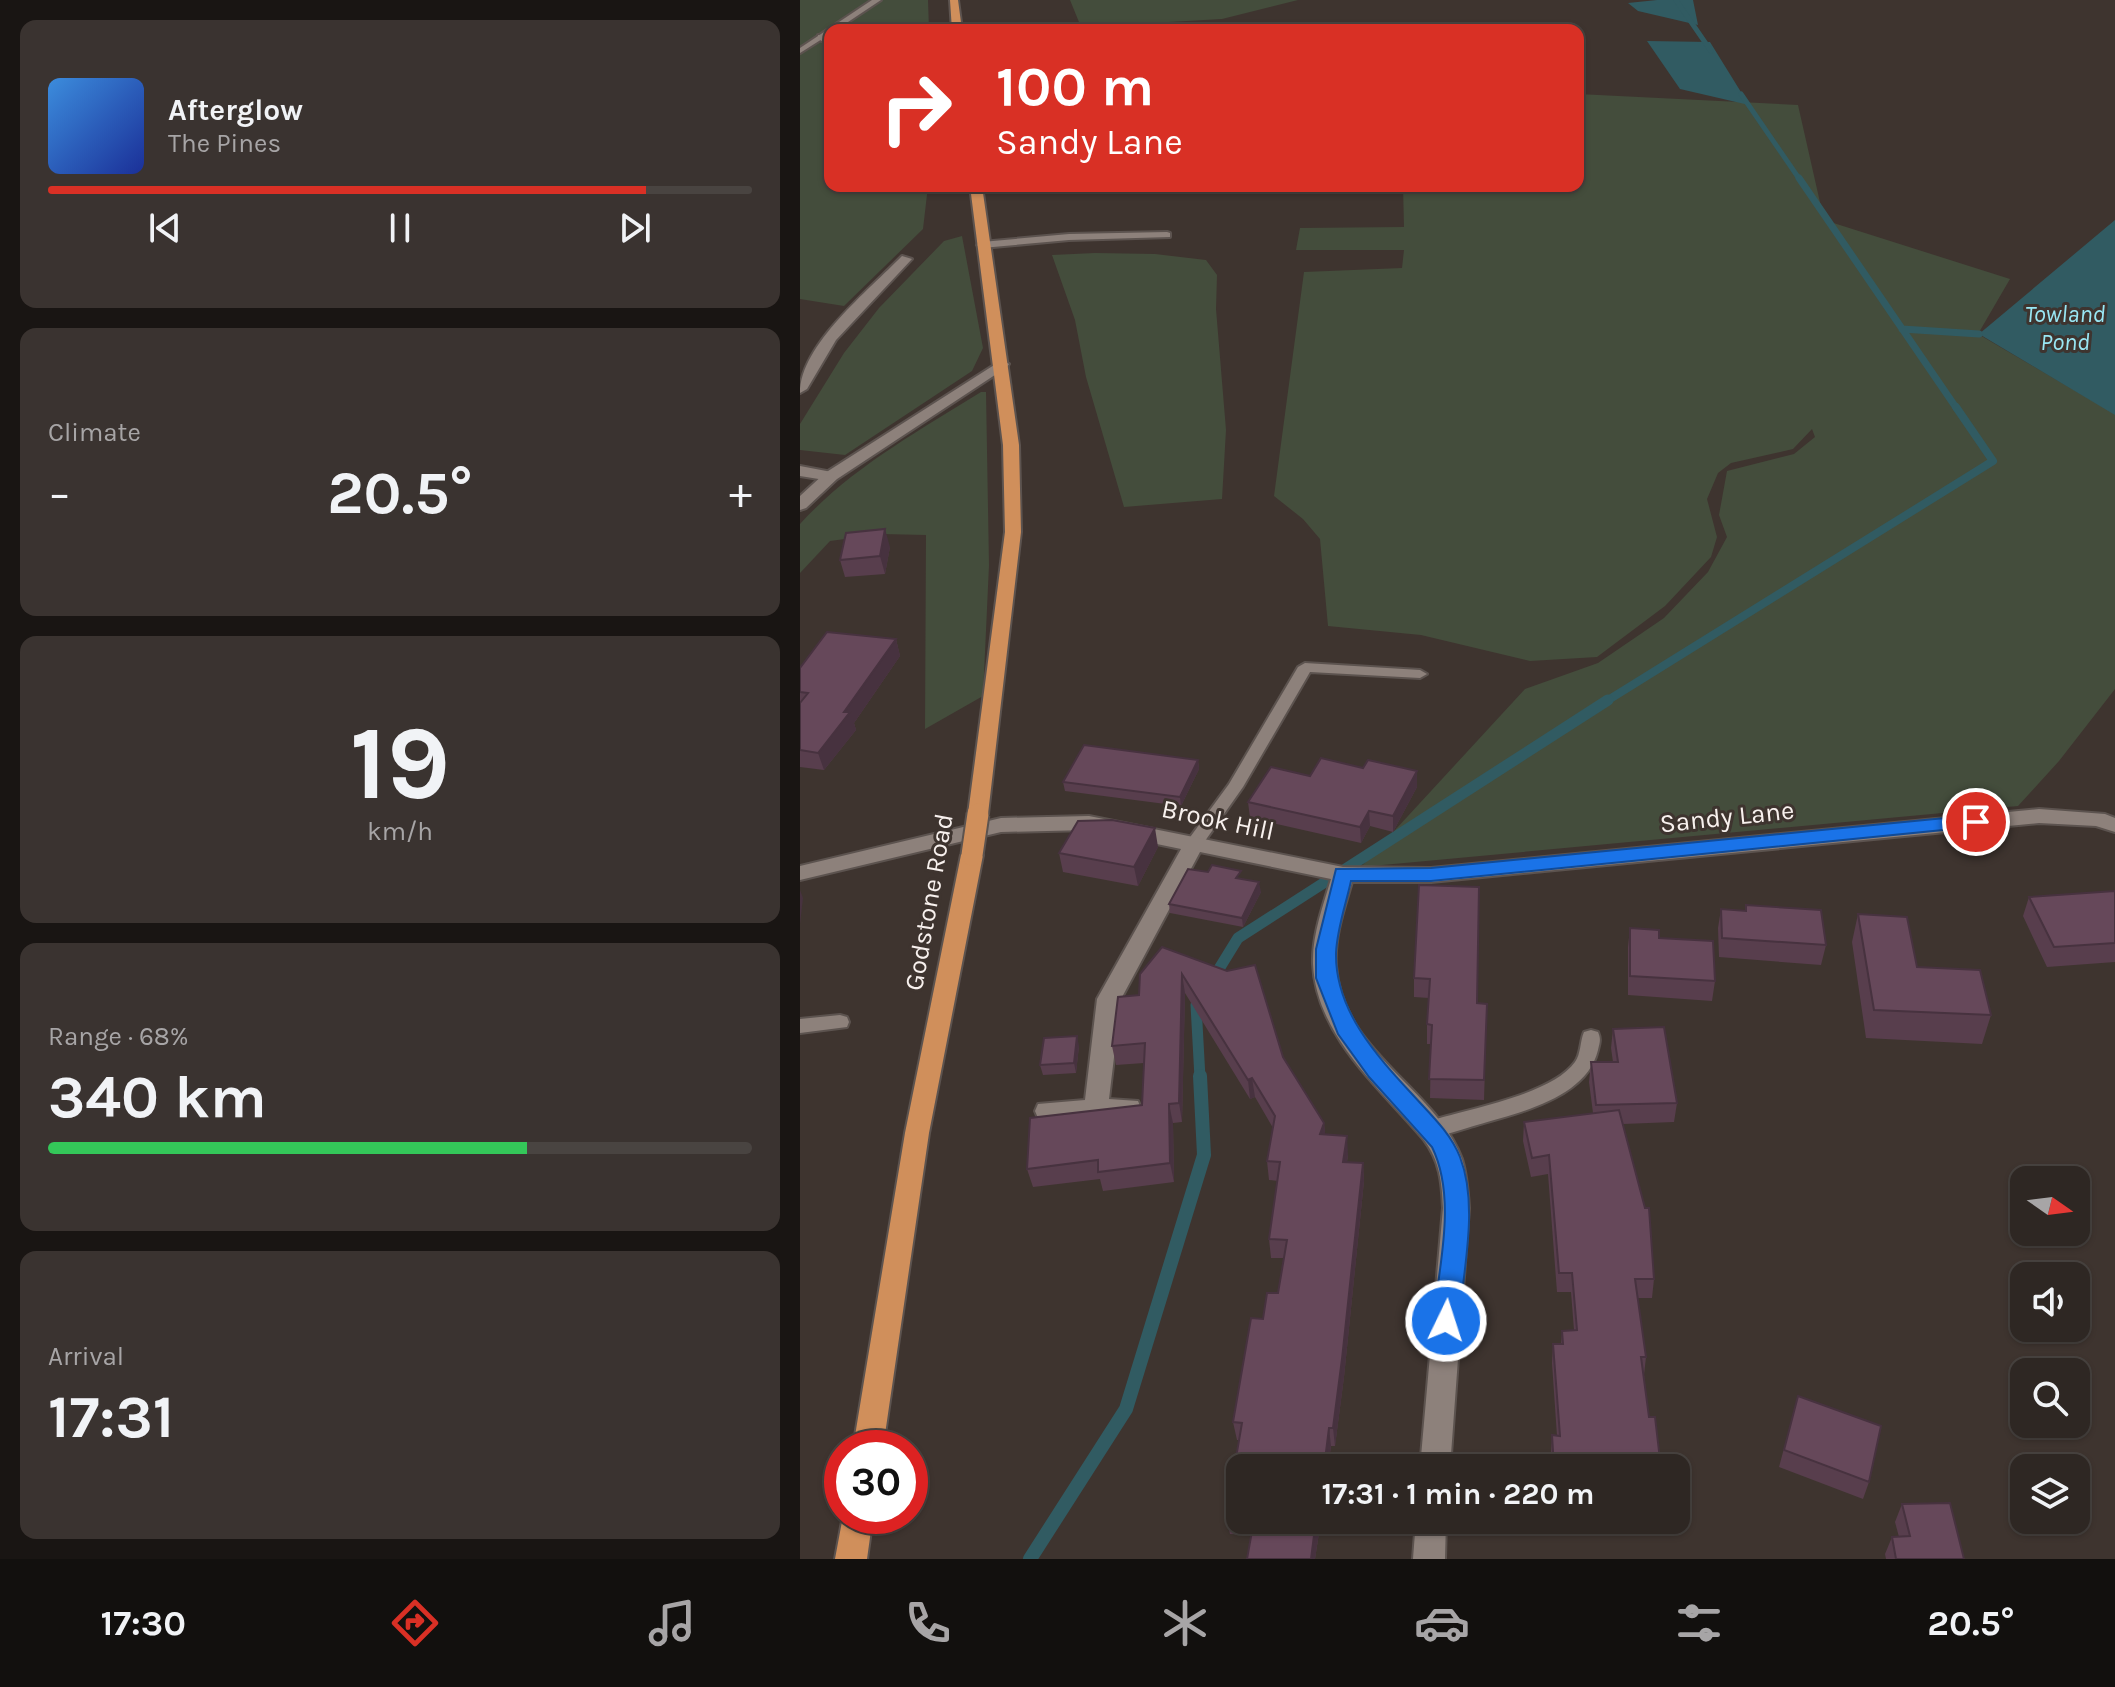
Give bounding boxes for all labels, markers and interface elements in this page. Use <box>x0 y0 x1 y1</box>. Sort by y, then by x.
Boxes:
text: 100 m <box>996 54 1154 119</box>
icon: right <box>864 56 968 160</box>
text: Afterglow <box>168 92 303 128</box>
text: Sandy Lane <box>996 121 1183 163</box>
text: The Pines <box>168 128 281 159</box>
icon: previous <box>143 206 187 250</box>
icon: pause <box>378 206 422 250</box>
icon: next <box>613 206 657 250</box>
water label: Towland Pond <box>2025 300 2105 356</box>
text: Climate <box>48 417 141 448</box>
text: 20.5° <box>327 458 473 528</box>
text: − <box>48 468 71 519</box>
text: + <box>729 468 752 519</box>
text: 19 <box>350 703 450 824</box>
pin <box>1942 788 2010 856</box>
street label: Brook Hill <box>1159 793 1277 847</box>
street label: Sandy Lane <box>1658 795 1796 839</box>
icon: arrive <box>1954 800 1998 844</box>
street label: Godstone Road <box>898 811 960 993</box>
text: km/h <box>367 816 433 847</box>
text: Range · 68% <box>48 1021 189 1052</box>
text: 340 km <box>48 1062 267 1132</box>
north arrow <box>2010 1166 2090 1246</box>
map controls <box>2010 1166 2090 1534</box>
button: sound <box>2010 1262 2090 1342</box>
position arrow <box>1404 1279 1488 1363</box>
text: Arrival <box>48 1341 124 1372</box>
button: search <box>2010 1358 2090 1438</box>
text: 17:31 <box>48 1382 174 1452</box>
speed limit sign: 30 <box>824 1430 928 1534</box>
button: layers <box>2010 1454 2090 1534</box>
text: 17:31 · 1 min · 220 m <box>1322 1476 1594 1512</box>
icon: directions <box>387 1595 443 1651</box>
icon: music <box>644 1595 700 1651</box>
icon: phone <box>900 1595 956 1651</box>
icon: climate <box>1157 1595 1213 1651</box>
icon: car <box>1414 1595 1470 1651</box>
icon: filters <box>1671 1595 1727 1651</box>
text: 17:30 <box>100 1602 186 1644</box>
text: 20.5° <box>1927 1602 2015 1644</box>

